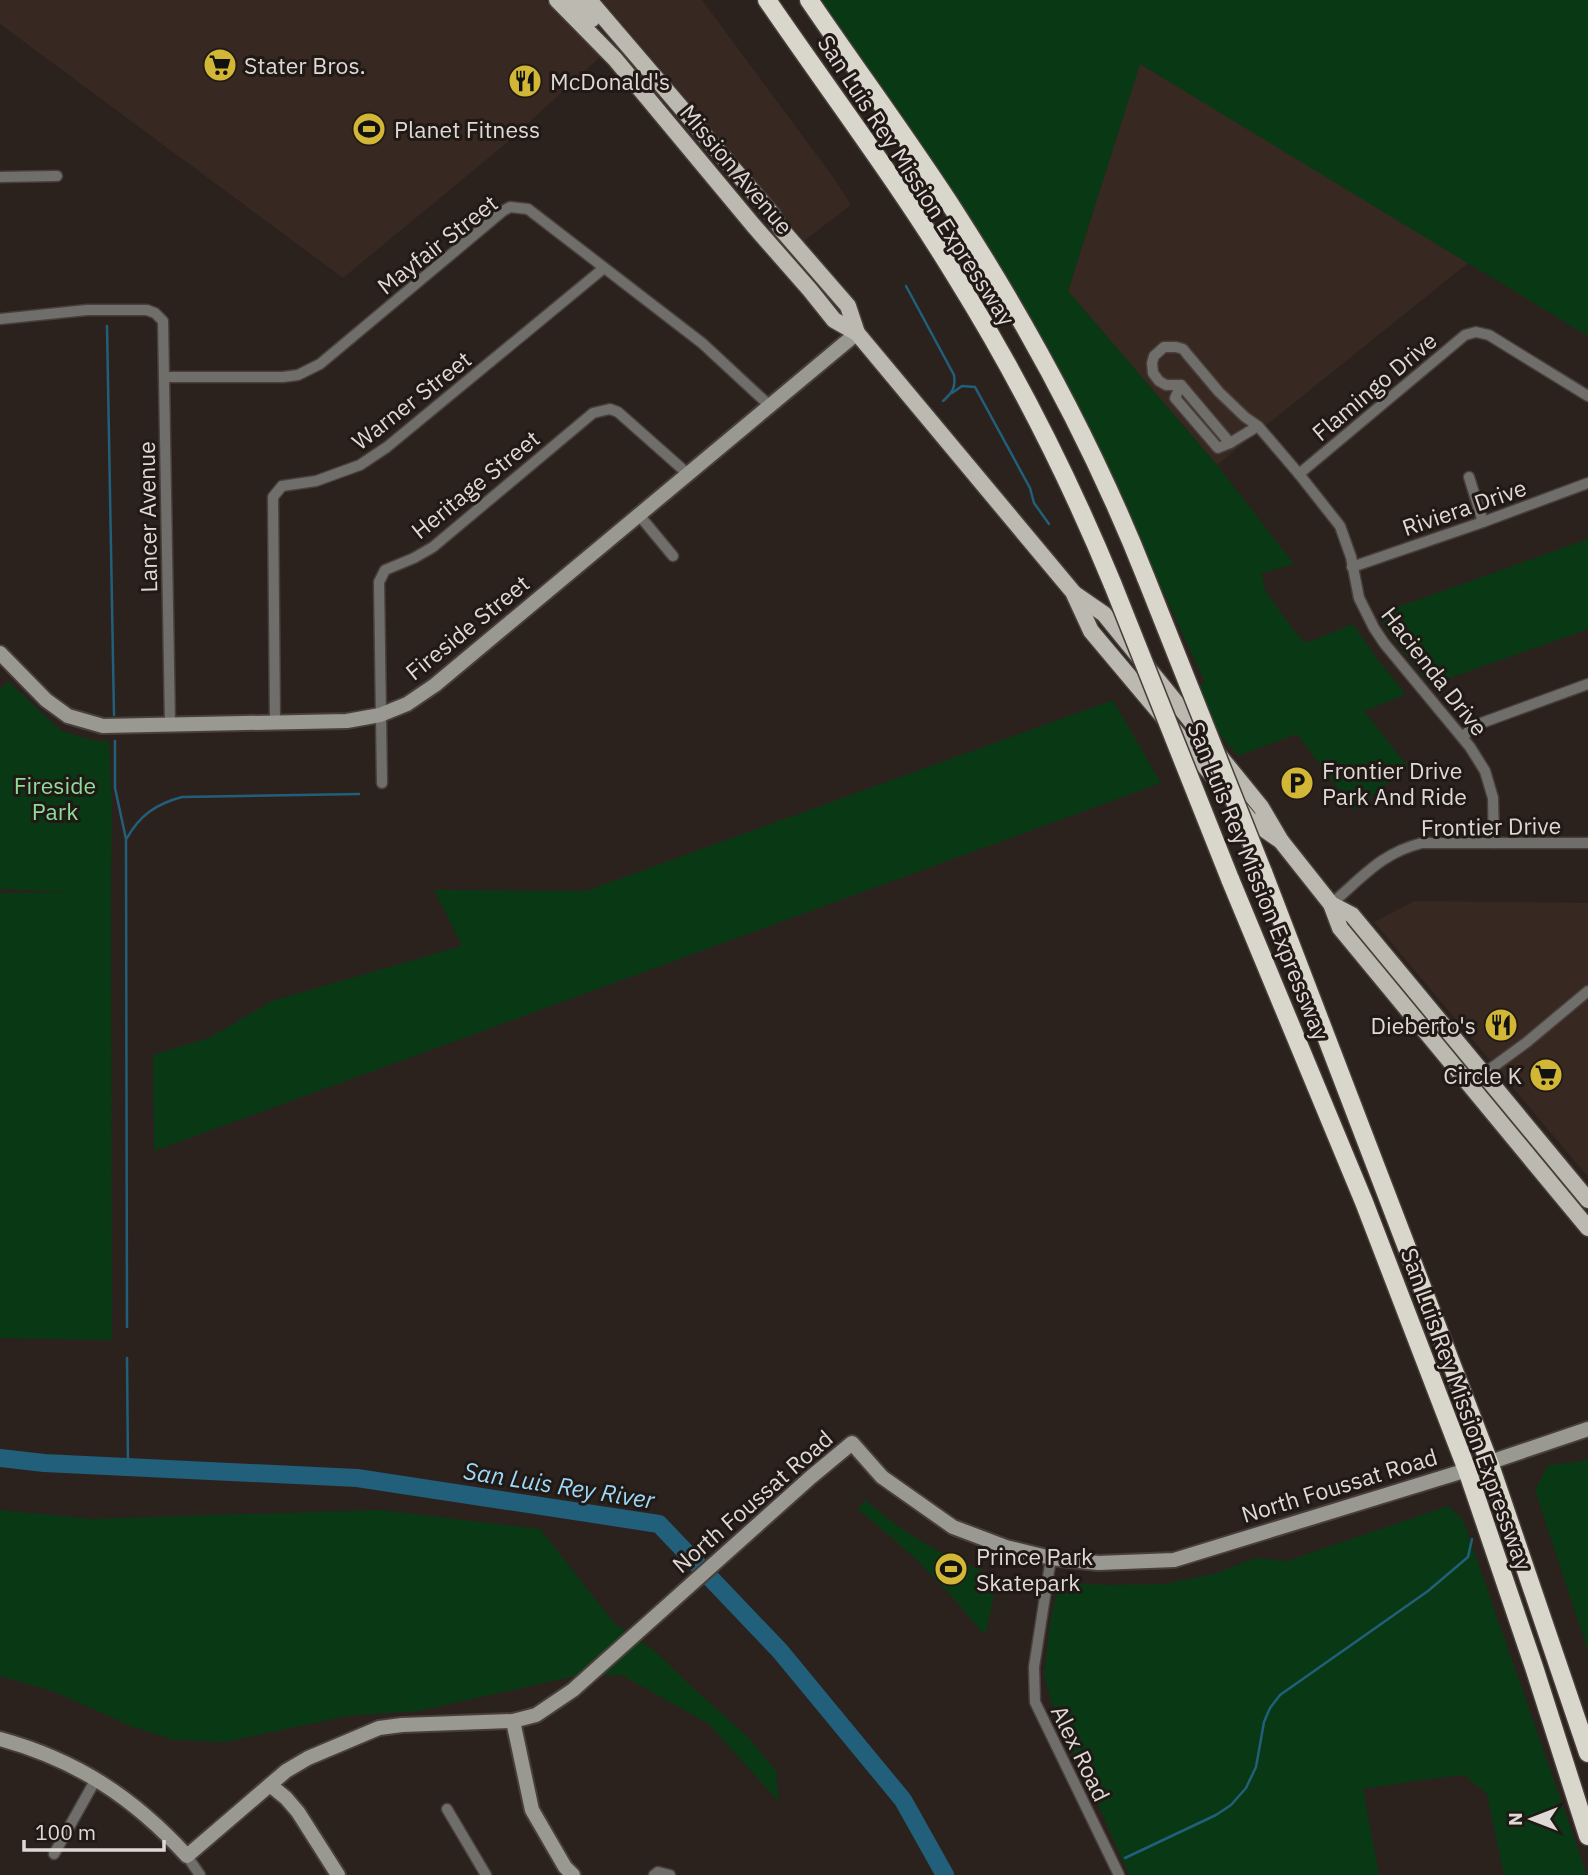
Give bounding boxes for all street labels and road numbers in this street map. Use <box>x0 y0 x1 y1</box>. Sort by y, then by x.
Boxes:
street label: San Luis Rey Mission Expressway <box>812 29 1023 332</box>
street label: Mission Avenue <box>674 98 800 240</box>
street label: Mayfair Street <box>371 188 503 300</box>
street label: Flamingo Drive <box>1305 325 1443 447</box>
street label: Warner Street <box>345 344 477 456</box>
street label: Heritage Street <box>405 423 545 545</box>
street label: Lancer Avenue <box>131 441 163 593</box>
street label: Riviera Drive <box>1398 472 1530 542</box>
street label: Fireside Street <box>399 568 535 686</box>
street label: Hacienda Drive <box>1375 600 1495 742</box>
street label: San Luis Rey Mission Expressway <box>1181 717 1337 1045</box>
street label: Frontier Drive <box>1421 810 1561 842</box>
street label: San Luis Rey Mission Expressway <box>1395 1244 1540 1575</box>
street label: North Foussat Road <box>665 1423 839 1579</box>
street label: North Foussat Road <box>1237 1441 1441 1529</box>
street label: Alex Road <box>1045 1700 1117 1806</box>

